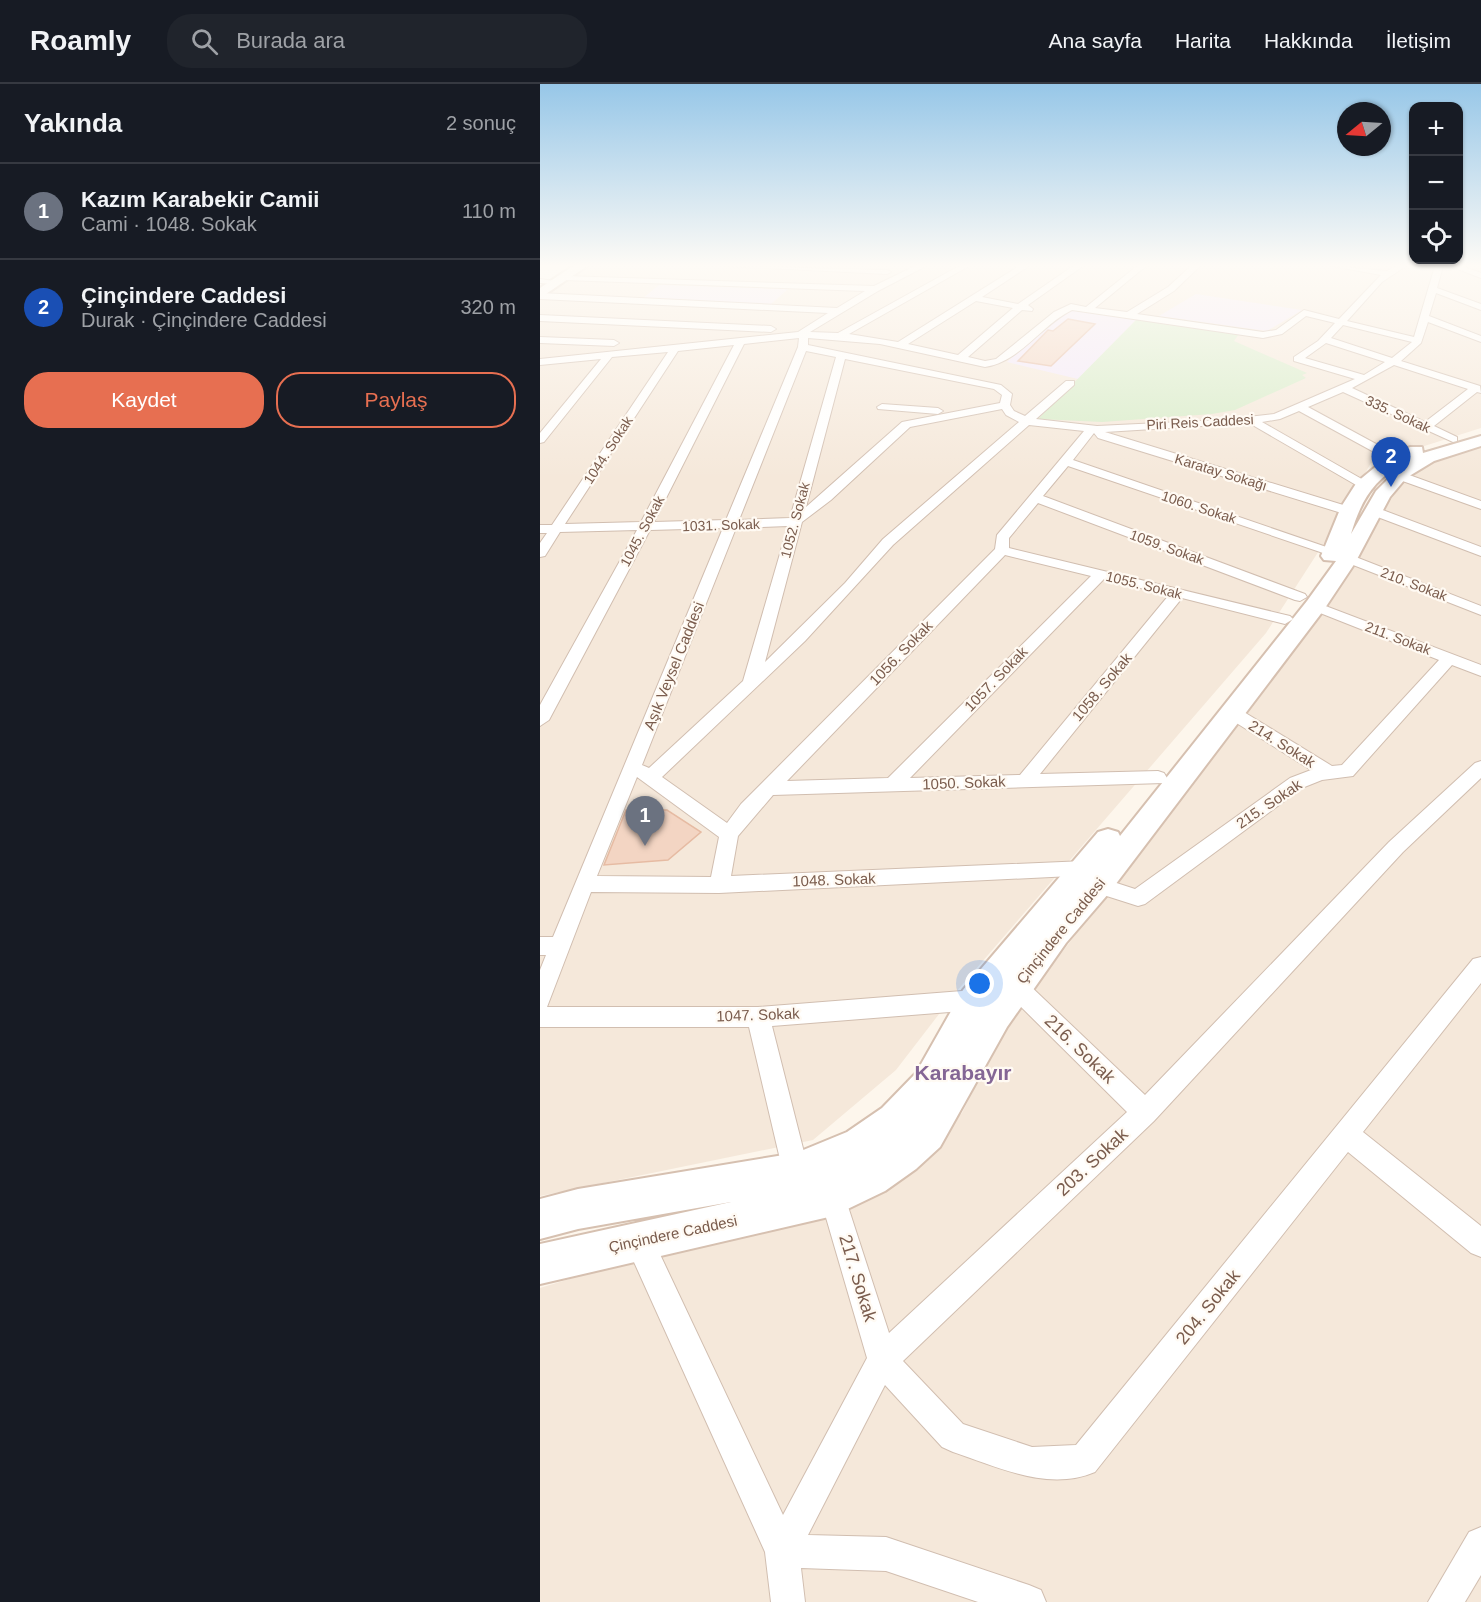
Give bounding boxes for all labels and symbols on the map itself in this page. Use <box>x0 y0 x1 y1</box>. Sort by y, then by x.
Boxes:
north arrow <box>1337 102 1391 156</box>
street label: 335. Sokak <box>1363 392 1434 436</box>
street label: Piri Reis Caddesi <box>1146 411 1254 433</box>
street label: 1044. Sokak <box>580 412 636 487</box>
pin: 2 <box>1372 438 1410 487</box>
street label: Karatay Sokağı <box>1173 450 1269 494</box>
street label: 1052. Sokak <box>777 479 813 560</box>
street label: 1060. Sokak <box>1160 487 1239 527</box>
street label: 1045. Sokak <box>617 492 668 569</box>
street label: 1031. Sokak <box>682 516 761 534</box>
street label: 1059. Sokak <box>1128 526 1207 568</box>
street label: 210. Sokak <box>1378 564 1450 604</box>
street label: 1055. Sokak <box>1104 568 1185 602</box>
street label: Aşık Veysel Caddesi <box>640 599 707 732</box>
street label: 1056. Sokak <box>866 616 936 689</box>
street label: 211. Sokak <box>1363 618 1434 658</box>
street label: 1057. Sokak <box>961 642 1031 715</box>
street label: 1058. Sokak <box>1068 649 1135 724</box>
street label: 214. Sokak <box>1246 716 1319 771</box>
street label: 1050. Sokak <box>922 773 1006 792</box>
street label: 215. Sokak <box>1233 775 1305 832</box>
pin: 1 <box>626 796 664 846</box>
street label: 1048. Sokak <box>792 870 876 889</box>
street label: Çinçindere Caddesi <box>1013 874 1108 987</box>
your location <box>965 969 994 998</box>
street label: 1047. Sokak <box>716 1005 800 1024</box>
street label: 216. Sokak <box>1041 1011 1120 1088</box>
district label: Karabayır <box>915 1061 1011 1084</box>
street label: 203. Sokak <box>1052 1123 1132 1200</box>
street label: Çinçindere Caddesi <box>607 1212 739 1255</box>
street label: 217. Sokak <box>835 1232 881 1325</box>
street label: 204. Sokak <box>1172 1265 1245 1348</box>

